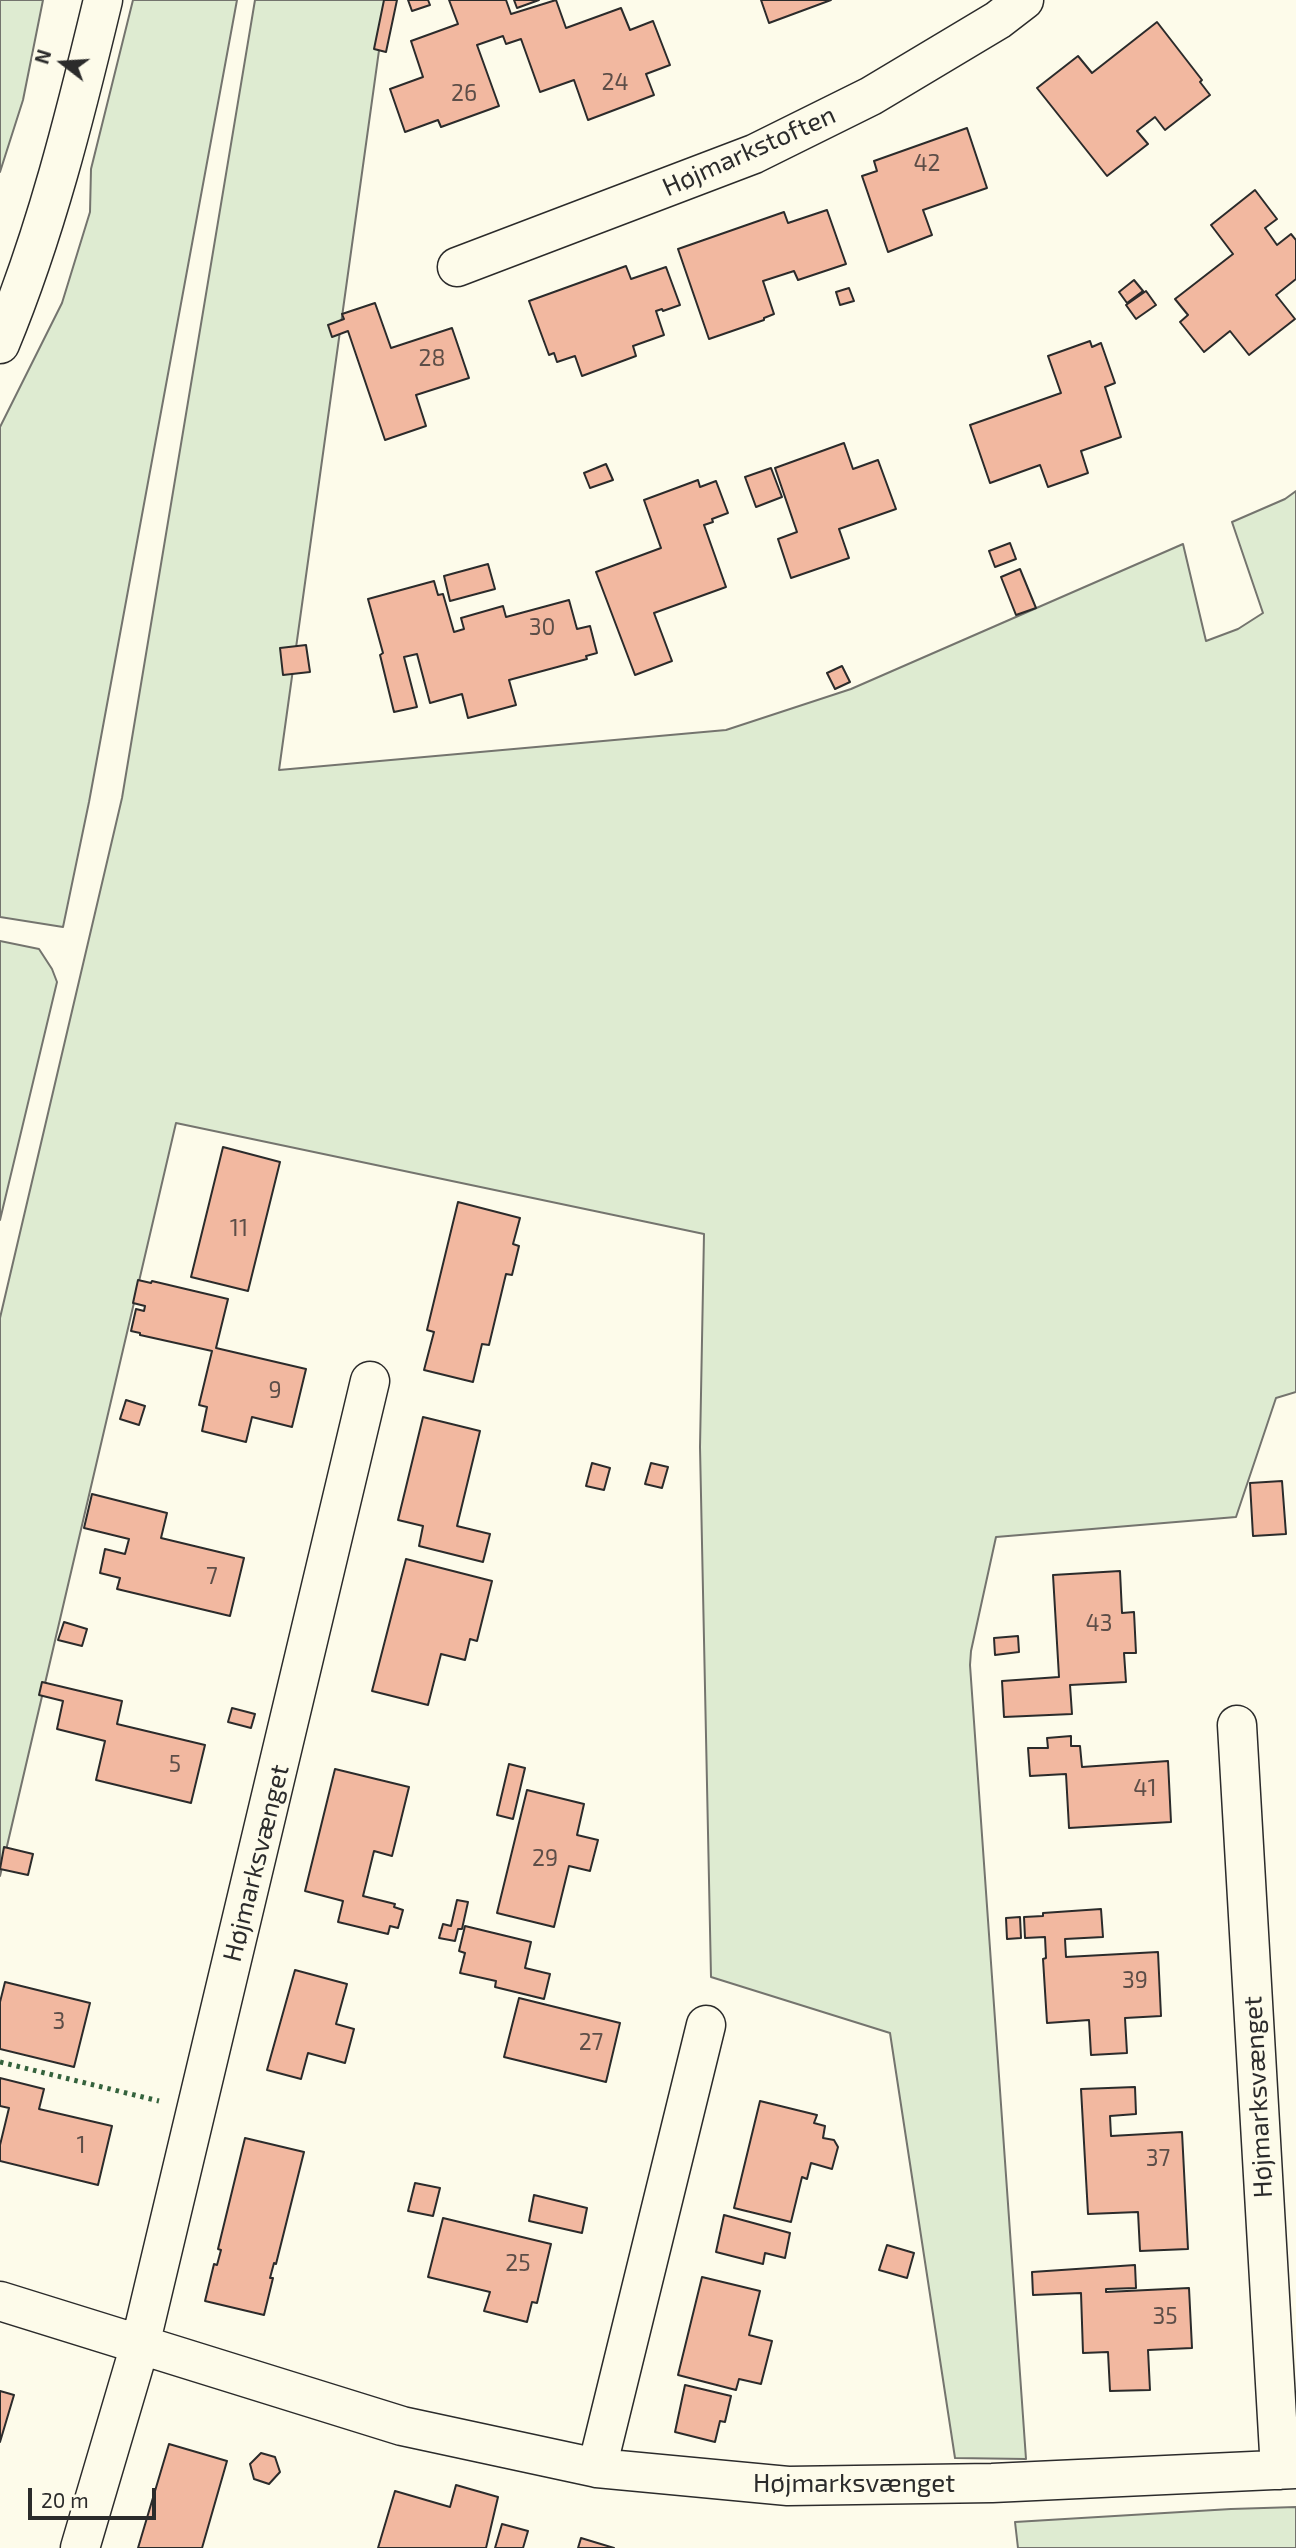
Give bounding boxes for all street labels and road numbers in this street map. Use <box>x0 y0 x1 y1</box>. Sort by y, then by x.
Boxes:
street label: Højmarkstoften <box>658 99 840 203</box>
street label: Højmarksvænget <box>216 1761 296 1965</box>
street label: Højmarksvænget <box>1237 1995 1279 2199</box>
street label: Højmarksvænget <box>753 2467 955 2499</box>

